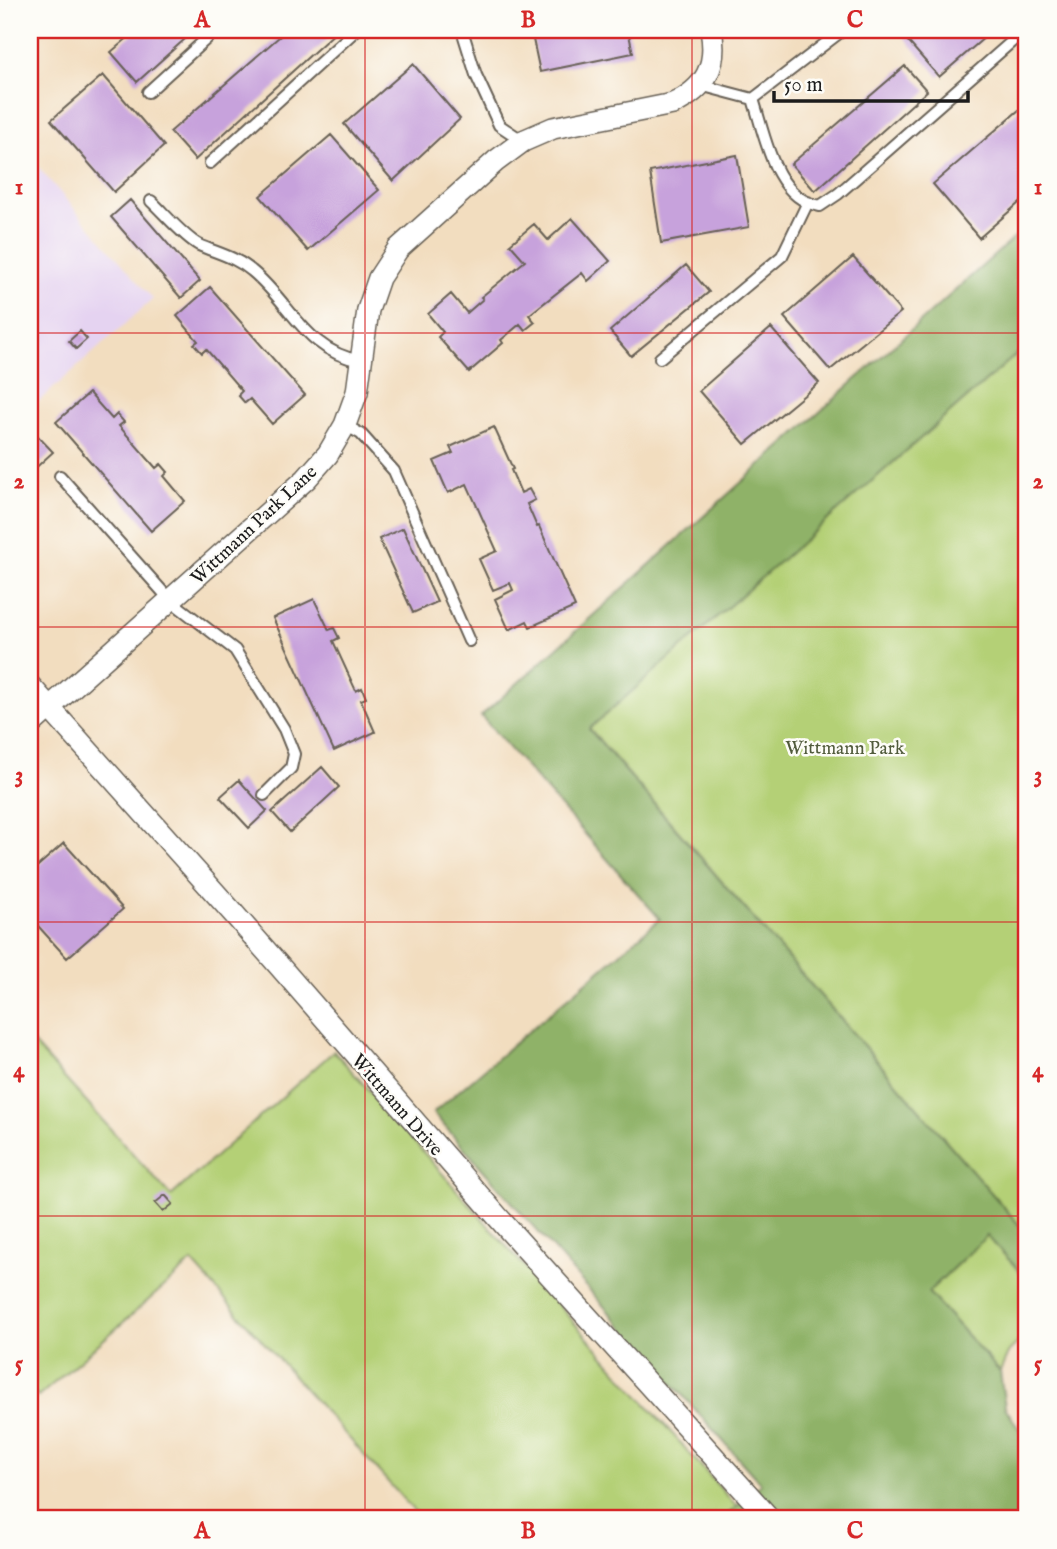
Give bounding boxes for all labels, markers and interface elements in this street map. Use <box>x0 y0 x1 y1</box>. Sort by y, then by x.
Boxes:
text: A <box>193 6 211 35</box>
text: B <box>520 6 536 35</box>
text: C <box>847 6 864 35</box>
scale bar <box>774 60 968 104</box>
text: 50 m <box>784 72 823 99</box>
text: 1 <box>15 173 23 202</box>
text: 1 <box>1034 173 1042 202</box>
street label: Wittmann Park Lane <box>186 460 323 590</box>
text: 2 <box>14 467 25 496</box>
text: 2 <box>1033 467 1044 496</box>
park label: Wittmann Park <box>785 737 906 761</box>
text: 3 <box>15 761 23 790</box>
text: 3 <box>1034 761 1042 790</box>
street label: Wittmann Drive <box>346 1049 448 1162</box>
text: 4 <box>13 1056 25 1085</box>
text: 4 <box>1032 1056 1044 1085</box>
text: 5 <box>15 1350 24 1379</box>
text: 5 <box>1034 1350 1043 1379</box>
text: A <box>193 1517 211 1546</box>
text: B <box>520 1517 536 1546</box>
text: C <box>847 1517 864 1546</box>

